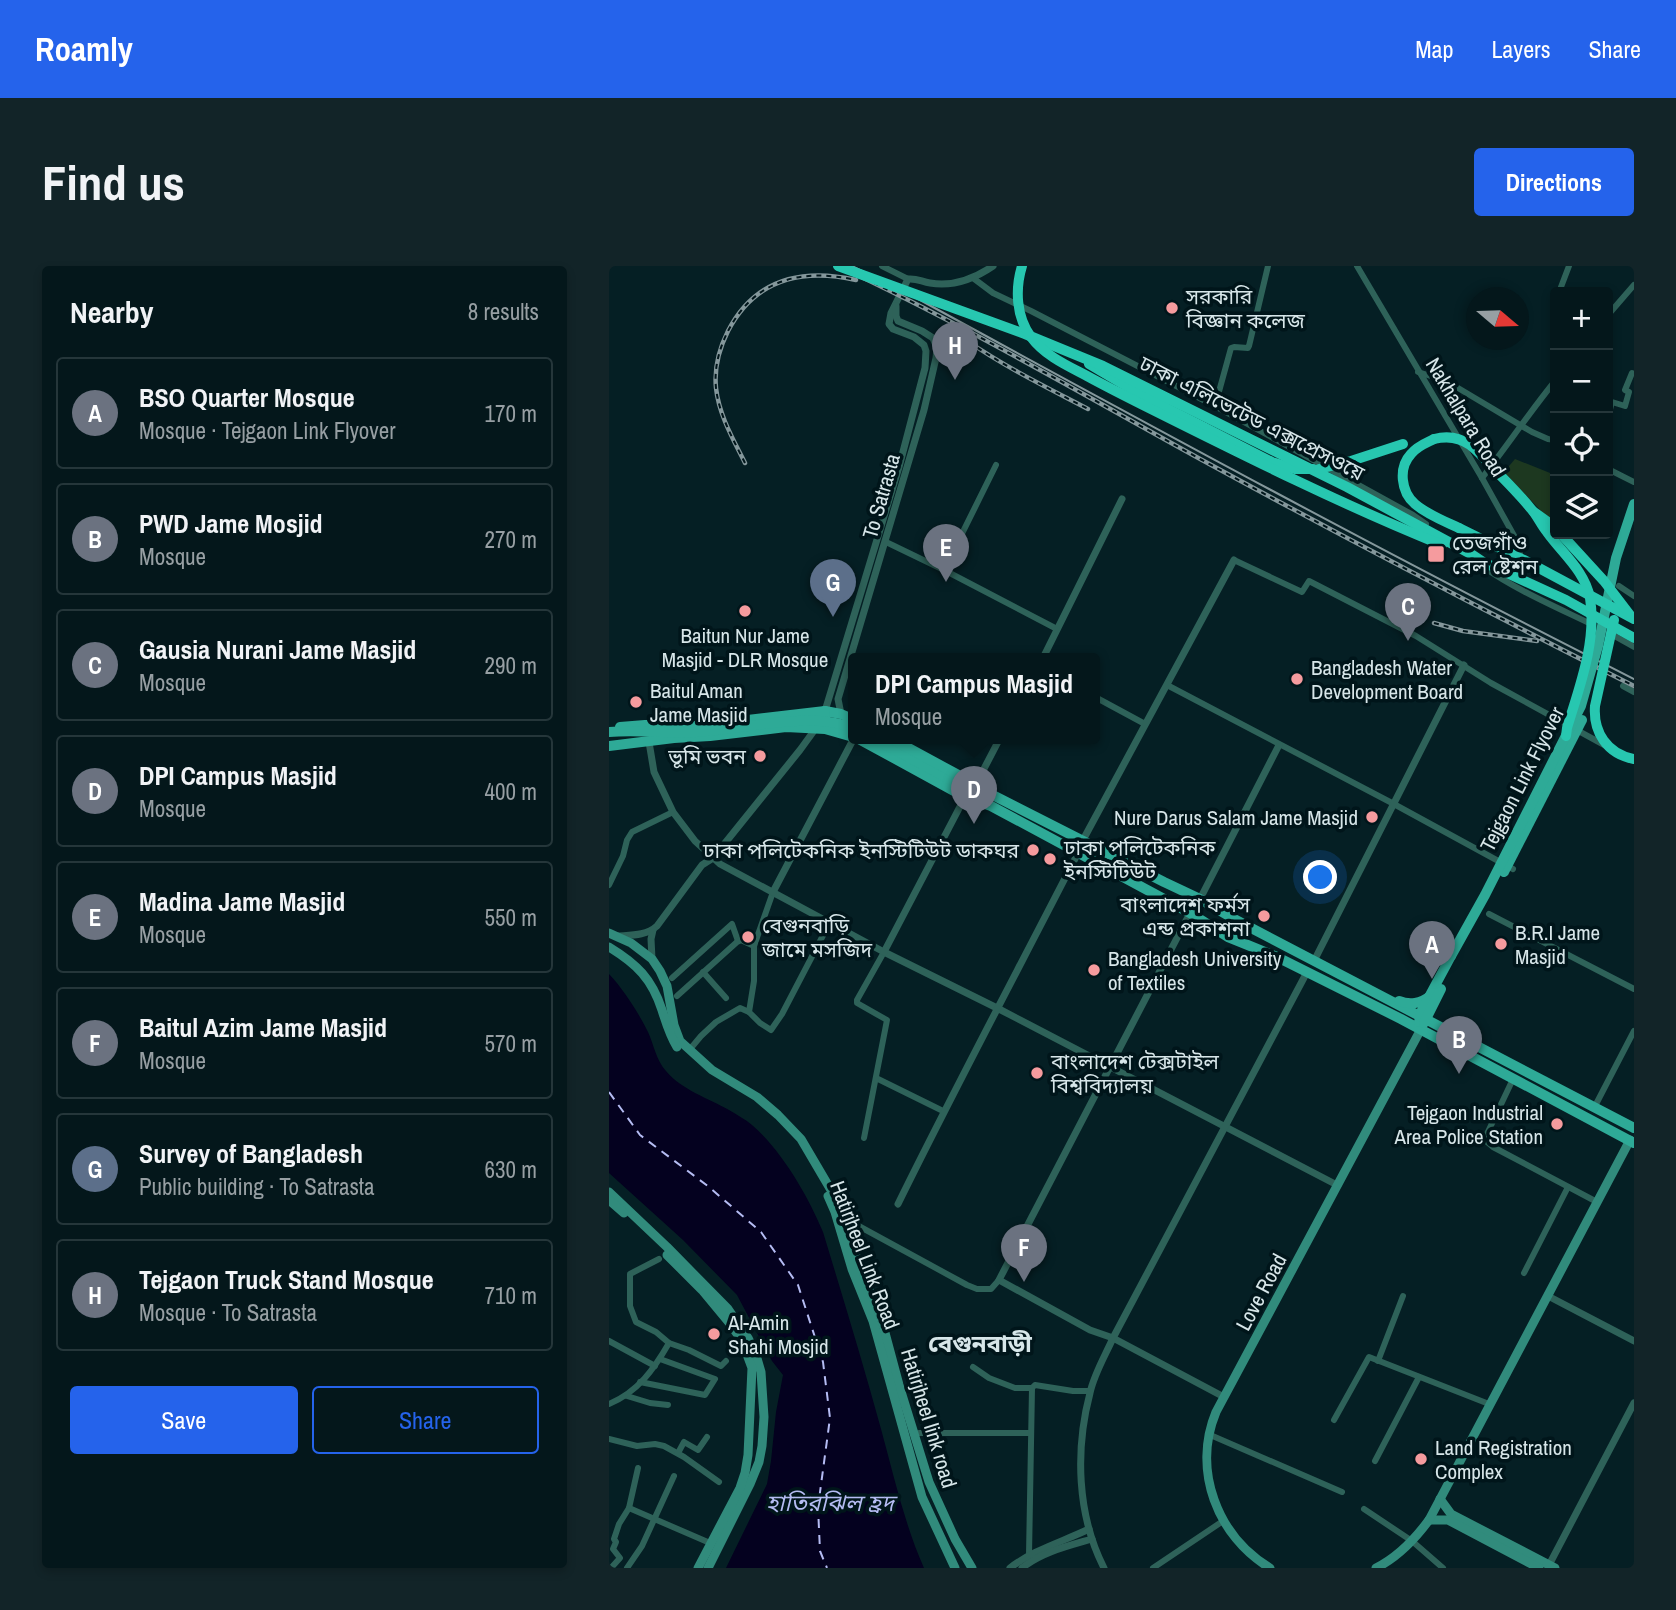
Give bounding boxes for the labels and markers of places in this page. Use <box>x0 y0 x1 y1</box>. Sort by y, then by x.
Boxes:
place label: সরকারি বিজ্ঞান কলেজ <box>1185 282 1306 335</box>
marker: সরকারি বিজ্ঞান কলেজ <box>1164 300 1180 316</box>
pin: H <box>932 322 978 380</box>
pin: E <box>923 524 969 582</box>
place label: তেজগাঁও রেল ষ্টেশন <box>1452 528 1538 581</box>
marker: তেজগাঁও রেল ষ্টেশন <box>1426 544 1446 564</box>
pin: G <box>810 559 856 617</box>
pin: C <box>1385 583 1431 641</box>
marker: Baitun Nur Jame Masjid - DLR Mosque <box>737 603 753 619</box>
place label: Baitun Nur Jame Masjid - DLR Mosque <box>662 621 828 674</box>
place label: Bangladesh Water Development Board <box>1311 653 1463 706</box>
marker: Bangladesh Water Development Board <box>1289 671 1305 687</box>
place label: Baitul Aman Jame Masjid <box>650 676 748 729</box>
marker: Baitul Aman Jame Masjid <box>628 694 644 710</box>
place label: ভূমি ভবন <box>667 742 746 771</box>
marker: ভূমি ভবন <box>752 748 768 764</box>
pin: D <box>951 766 997 824</box>
place label: Nure Darus Salam Jame Masjid <box>1114 803 1358 832</box>
marker: Nure Darus Salam Jame Masjid <box>1364 809 1380 825</box>
place label: ঢাকা পলিটেকনিক ইনস্টিটিউট <box>1063 833 1217 886</box>
place label: ঢাকা পলিটেকনিক ইনস্টিটিউট ডাকঘর <box>702 836 1019 865</box>
marker: ঢাকা পলিটেকনিক ইনস্টিটিউট ডাকঘর <box>1025 842 1041 858</box>
marker: ঢাকা পলিটেকনিক ইনস্টিটিউট <box>1042 851 1058 867</box>
place label: বাংলাদেশ ফর্মস এন্ড প্রকাশনা <box>1119 890 1251 943</box>
marker: বাংলাদেশ ফর্মস এন্ড প্রকাশনা <box>1256 908 1272 924</box>
place label: বেগুনবাড়ি জামে মসজিদ <box>761 911 873 964</box>
place label: B.R.I Jame Masjid <box>1515 918 1600 971</box>
pin: A <box>1409 921 1455 979</box>
marker: বেগুনবাড়ি জামে মসজিদ <box>740 929 756 945</box>
marker: B.R.I Jame Masjid <box>1493 936 1509 952</box>
place label: Bangladesh University of Textiles <box>1108 944 1282 997</box>
marker: Bangladesh University of Textiles <box>1086 962 1102 978</box>
pin: B <box>1436 1016 1482 1074</box>
place label: বাংলাদেশ টেক্সটাইল বিশ্ববিদ্যালয় <box>1050 1047 1220 1100</box>
marker: বাংলাদেশ টেক্সটাইল বিশ্ববিদ্যালয় <box>1029 1065 1045 1081</box>
place label: Tejgaon Industrial Area Police Station <box>1394 1098 1543 1151</box>
marker: Tejgaon Industrial Area Police Station <box>1549 1116 1565 1132</box>
pin: F <box>1001 1224 1047 1282</box>
place label: Al-Amin Shahi Mosjid <box>727 1308 829 1361</box>
marker: Al-Amin Shahi Mosjid <box>706 1326 722 1342</box>
place label: Land Registration Complex <box>1435 1433 1572 1486</box>
marker: Land Registration Complex <box>1413 1451 1429 1467</box>

